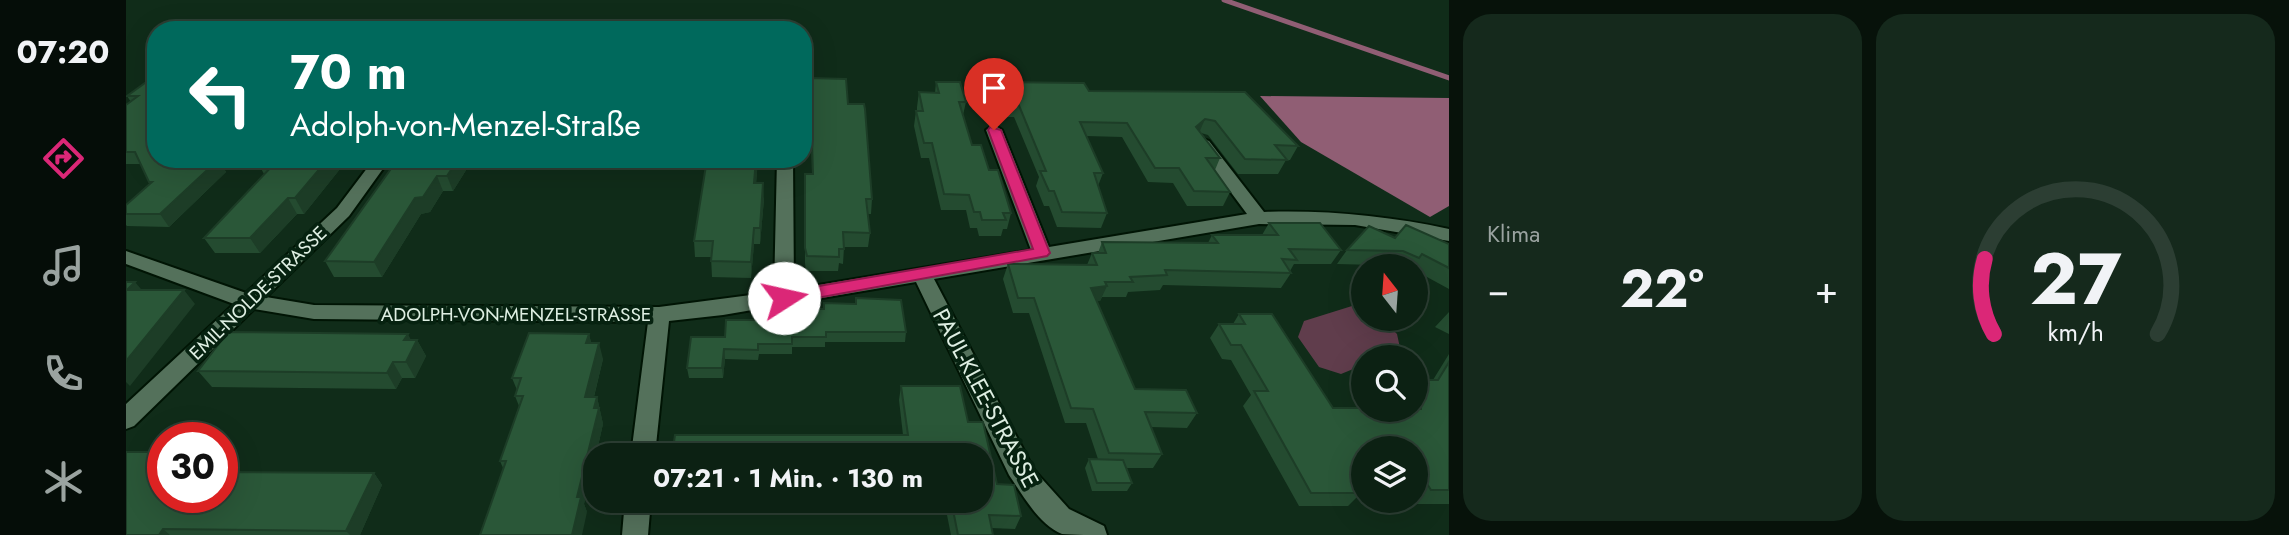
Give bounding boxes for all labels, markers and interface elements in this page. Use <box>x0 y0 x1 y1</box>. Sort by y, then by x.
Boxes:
text: 07:20 <box>17 29 109 75</box>
text: 70 m <box>290 37 407 107</box>
icon: left <box>175 49 266 140</box>
pin <box>964 58 1024 130</box>
icon: arrive <box>975 69 1013 107</box>
text: Adolph-von-Menzel-Straße <box>290 102 641 148</box>
icon: directions <box>39 134 88 183</box>
text: Klima <box>1487 217 1540 251</box>
street label: EMIL-NOLDE-STRASSE <box>183 220 333 366</box>
text: 27 <box>2030 226 2121 331</box>
icon: music <box>39 241 88 290</box>
text: 22° <box>1620 251 1704 327</box>
north arrow <box>1351 254 1428 331</box>
map controls <box>1351 254 1428 513</box>
position arrow <box>747 261 821 335</box>
text: − <box>1487 262 1509 317</box>
text: + <box>1815 262 1838 317</box>
street label: ADOLPH-VON-MENZEL-STRASSE <box>381 301 651 328</box>
street label: PAUL-KLEE-STRASSE <box>924 302 1048 494</box>
text: km/h <box>2047 313 2104 349</box>
button: search <box>1351 345 1428 422</box>
icon: phone <box>39 349 88 398</box>
speed limit sign: 30 <box>147 422 238 513</box>
button: layers <box>1351 436 1428 513</box>
icon: climate <box>39 457 88 506</box>
text: 07:21 · 1 Min. · 130 m <box>653 459 923 497</box>

